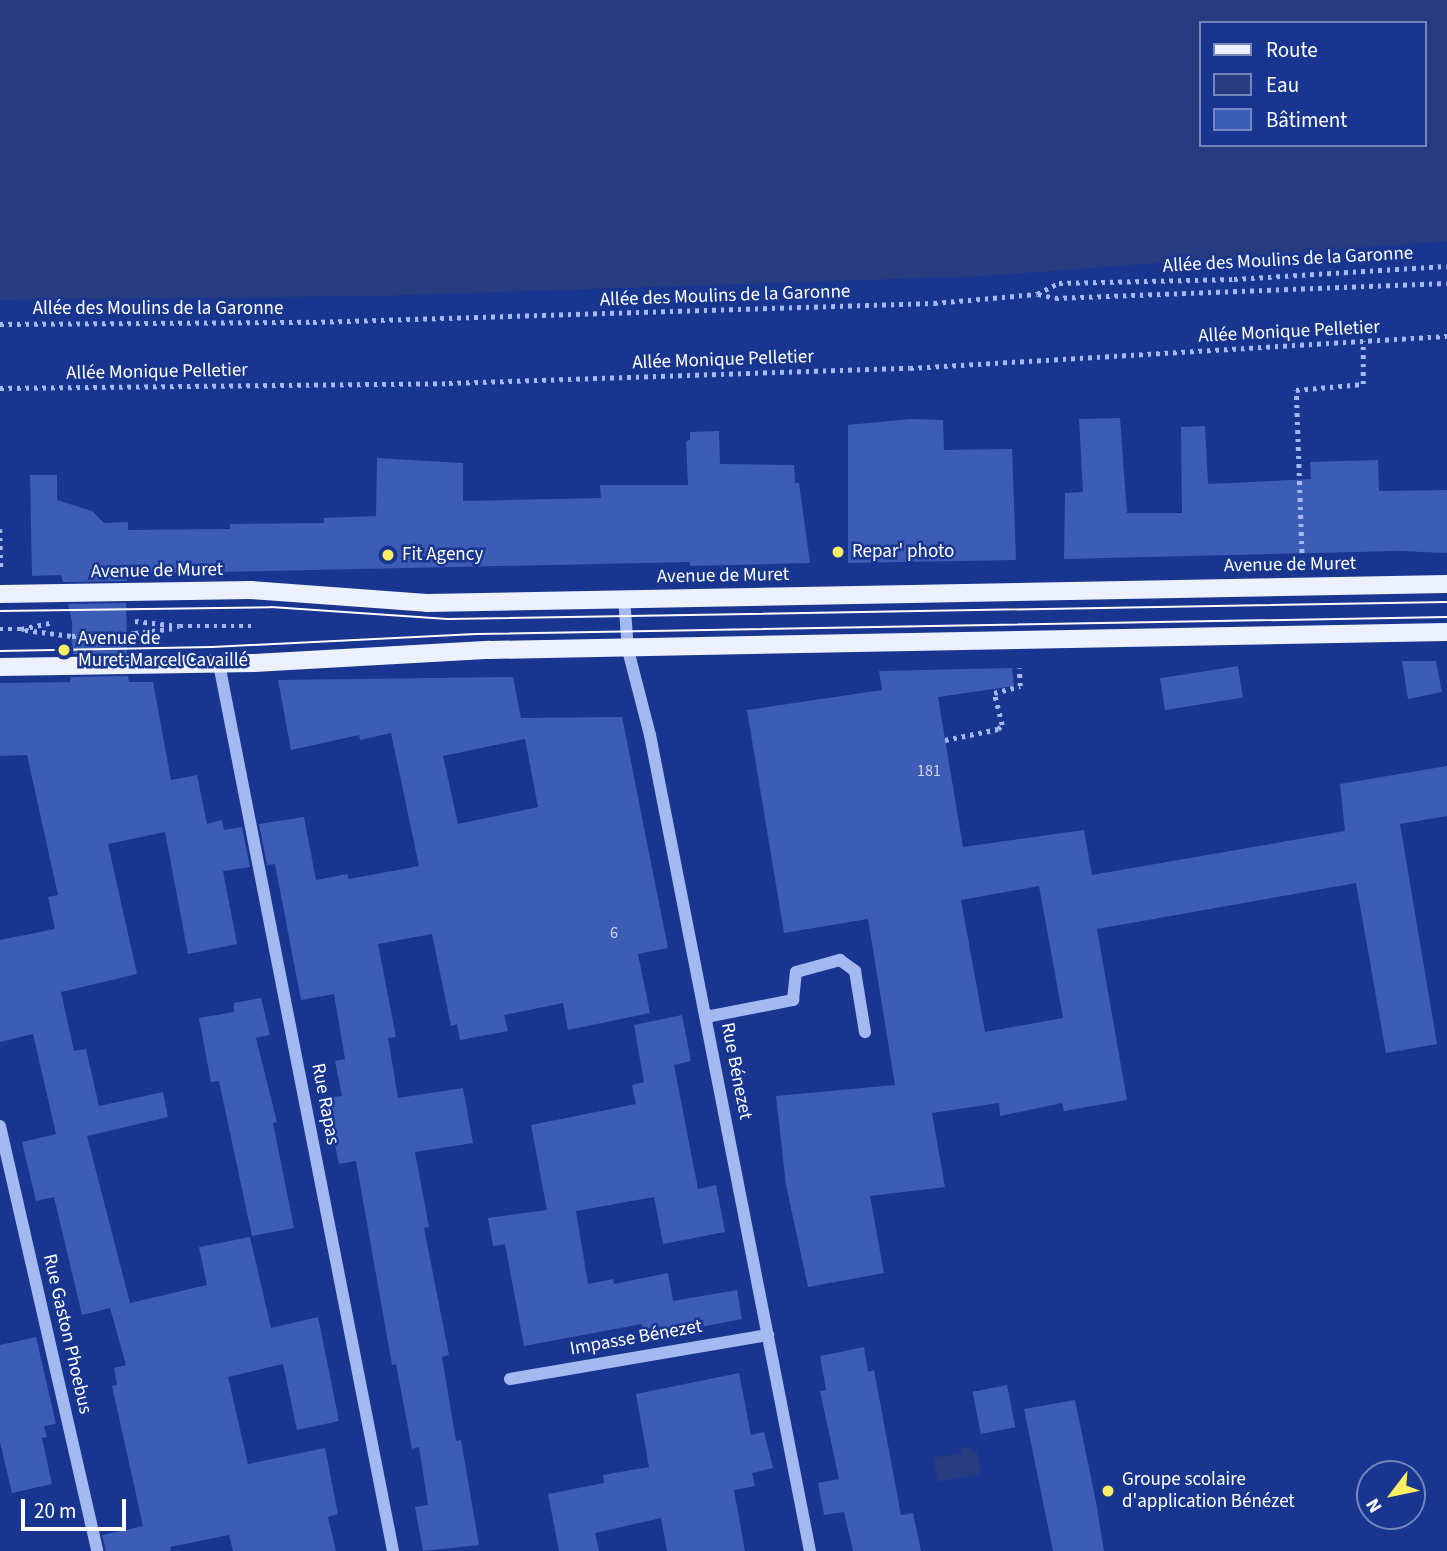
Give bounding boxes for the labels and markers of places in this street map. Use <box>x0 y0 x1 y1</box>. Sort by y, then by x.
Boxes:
place label: Repar' photo <box>852 541 954 563</box>
place label: Fit Agency <box>402 544 483 566</box>
marker: Repar' photo <box>830 544 846 560</box>
marker: Fit Agency <box>380 547 396 563</box>
place label: Avenue de Muret-Marcel Cavaillé <box>78 628 248 672</box>
marker: Avenue de Muret-Marcel Cavaillé <box>56 642 72 658</box>
place label: Groupe scolaire d'application Bénézet <box>1122 1469 1295 1513</box>
marker: Groupe scolaire d'application Bénézet <box>1100 1483 1116 1499</box>

